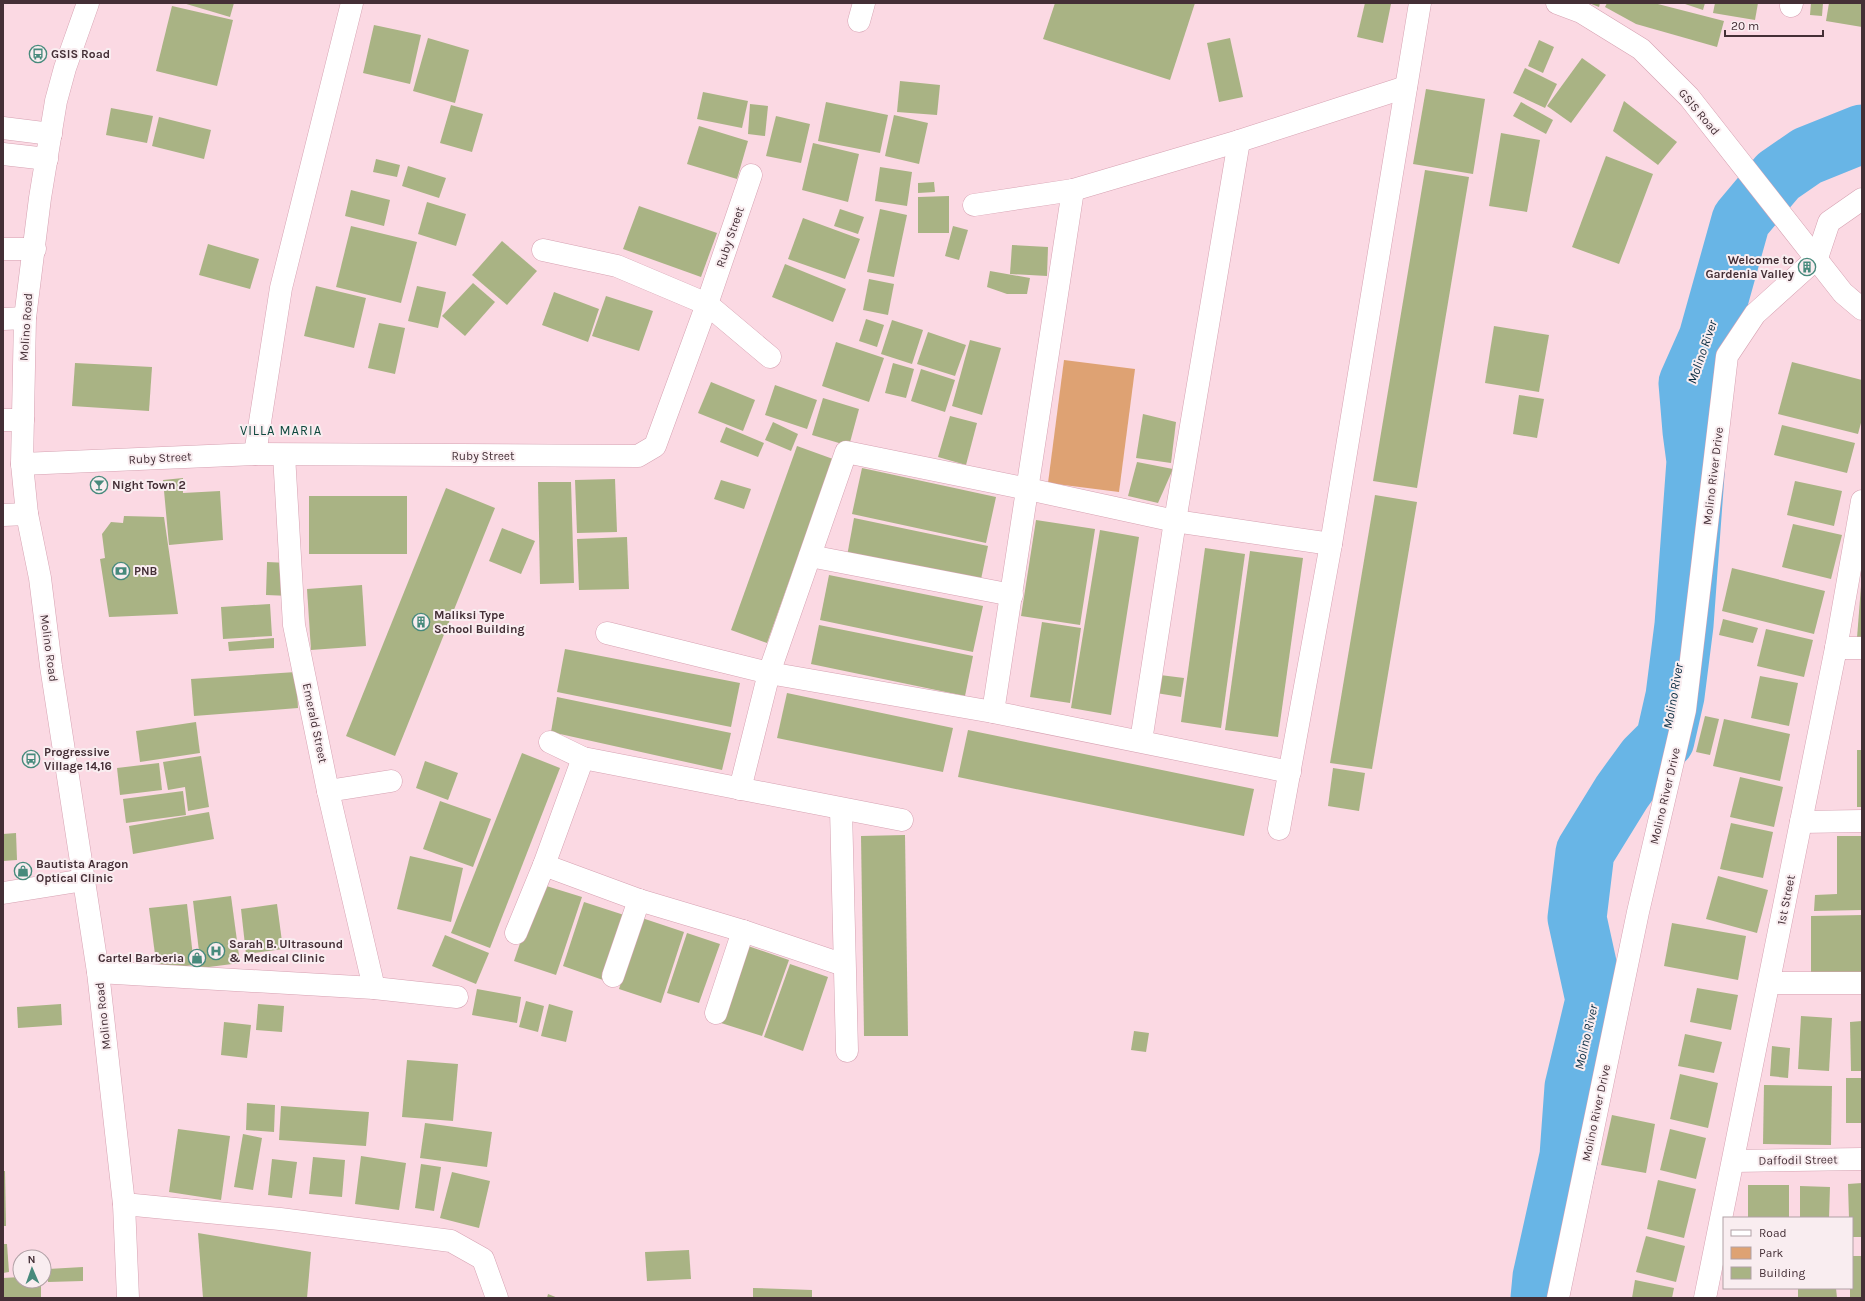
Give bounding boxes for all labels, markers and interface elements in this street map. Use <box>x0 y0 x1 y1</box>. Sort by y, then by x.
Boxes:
scale bar <box>1725 12 1823 38</box>
text: 20 m <box>1731 19 1759 33</box>
bus stop icon: GSIS Road <box>28 44 48 64</box>
place label: GSIS Road <box>51 47 110 61</box>
street label: GSIS Road <box>1676 86 1722 138</box>
street label: Ruby Street <box>713 204 747 269</box>
place label: Welcome to Gardenia Valley <box>1705 253 1794 281</box>
building icon: Welcome to Gardenia Valley <box>1797 257 1817 277</box>
street label: Molino Road <box>17 293 35 361</box>
water label: Molino River <box>1684 318 1720 386</box>
district label: VILLA MARIA <box>240 423 322 438</box>
street label: Molino River Drive <box>1700 426 1726 526</box>
street label: Ruby Street <box>128 449 192 467</box>
street label: Ruby Street <box>451 449 515 463</box>
bar icon: Night Town 2 <box>89 475 109 495</box>
place label: Night Town 2 <box>112 478 186 492</box>
bank icon: PNB <box>111 561 131 581</box>
place label: PNB <box>134 564 158 578</box>
place label: Maliksi Type School Building <box>434 608 524 636</box>
building icon: Maliksi Type School Building <box>411 612 431 632</box>
street label: Molino Road <box>37 613 61 683</box>
water label: Molino River <box>1660 662 1686 730</box>
street label: Emerald Street <box>300 682 330 765</box>
place label: Progressive Village 14,16 <box>44 745 112 773</box>
street label: Molino River Drive <box>1647 746 1683 846</box>
bus stop icon: Progressive Village 14,16 <box>21 749 41 769</box>
place label: Bautista Aragon Optical Clinic <box>36 857 129 885</box>
shop icon: Bautista Aragon Optical Clinic <box>13 861 33 881</box>
street label: 1st Street <box>1774 873 1798 926</box>
place label: Sarah B. Ultrasound & Medical Clinic <box>229 937 343 965</box>
hospital icon: Sarah B. Ultrasound & Medical Clinic <box>206 941 226 961</box>
shop icon: Cartel Barberia <box>187 948 207 968</box>
place label: Cartel Barberia <box>98 951 184 965</box>
street label: Molino Road <box>92 981 114 1051</box>
water label: Molino River <box>1571 1002 1601 1071</box>
street label: Molino River Drive <box>1579 1063 1613 1163</box>
street label: Daffodil Street <box>1758 1152 1838 1168</box>
legend <box>1723 1217 1853 1289</box>
text: Road <box>1759 1226 1787 1240</box>
text: Park <box>1759 1246 1784 1260</box>
north arrow <box>12 1249 52 1289</box>
text: N <box>27 1253 36 1266</box>
text: Building <box>1759 1266 1806 1280</box>

